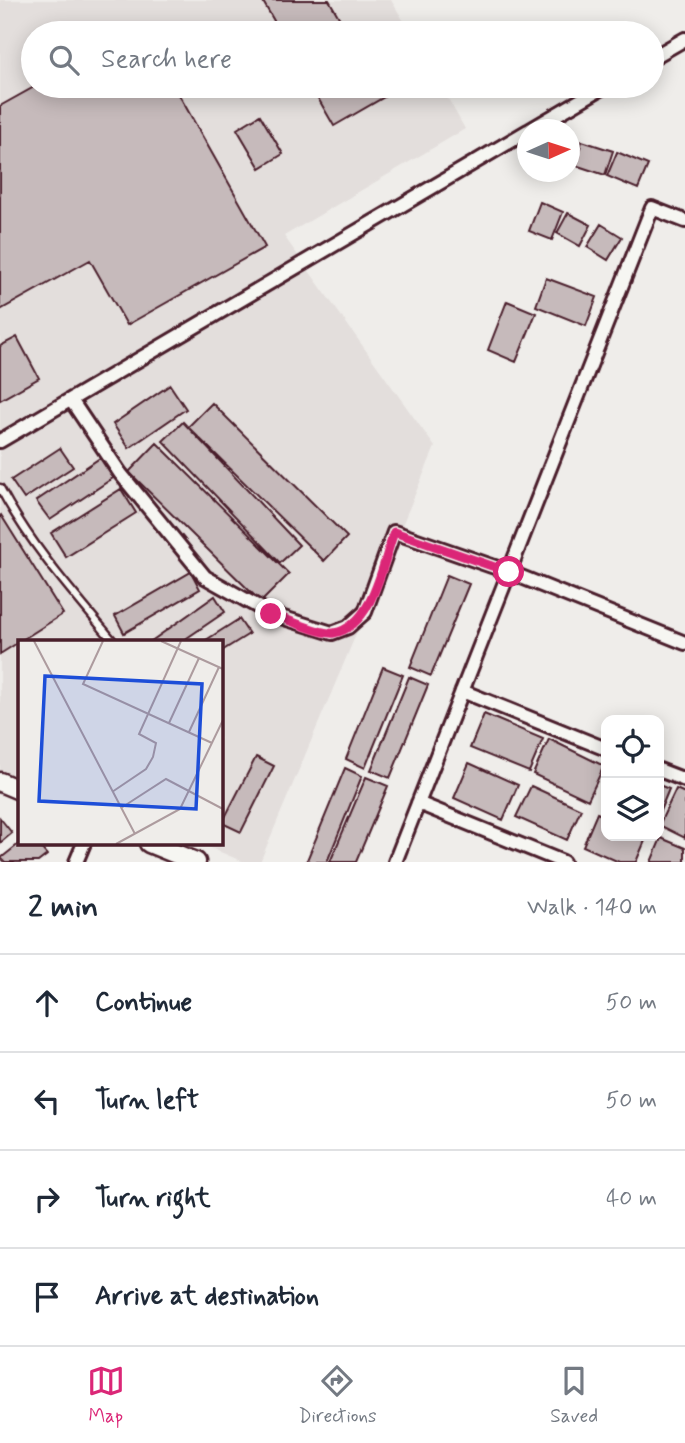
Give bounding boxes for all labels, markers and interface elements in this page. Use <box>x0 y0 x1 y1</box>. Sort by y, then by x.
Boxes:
search box <box>21 21 664 98</box>
icon: search <box>45 41 83 79</box>
text: Search here <box>101 43 232 77</box>
north arrow <box>517 119 580 182</box>
route start <box>493 556 524 587</box>
route end <box>255 598 286 629</box>
inset map <box>18 640 222 844</box>
map controls <box>601 715 664 841</box>
button: locate <box>601 715 664 778</box>
button: layers <box>601 778 664 841</box>
text: 2 min <box>28 888 98 927</box>
text: Walk · 140 m <box>527 893 657 923</box>
icon: ahead <box>28 984 66 1022</box>
text: Continue <box>95 986 192 1020</box>
text: 50 m <box>606 988 657 1018</box>
icon: left <box>28 1082 66 1120</box>
text: Turn left <box>95 1084 199 1118</box>
text: 50 m <box>606 1086 657 1116</box>
icon: right <box>28 1180 66 1218</box>
text: Turn right <box>95 1182 211 1216</box>
text: 40 m <box>606 1184 657 1214</box>
icon: arrive <box>28 1278 66 1316</box>
text: Arrive at destination <box>95 1280 319 1314</box>
tab: Map <box>87 1362 125 1429</box>
tab: Directions <box>298 1362 377 1429</box>
tab: Saved <box>550 1362 598 1429</box>

